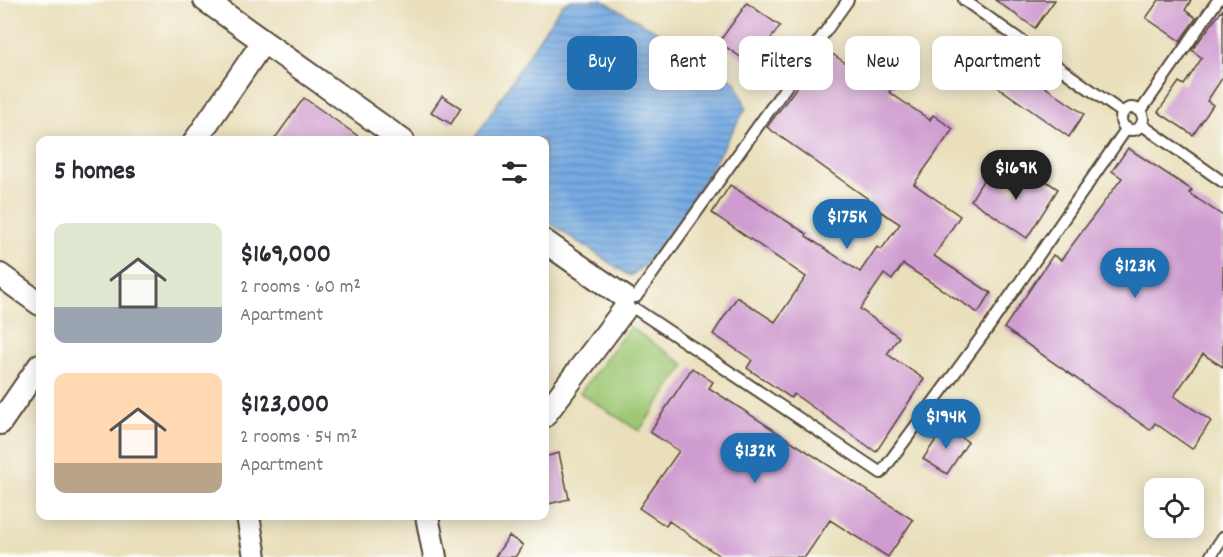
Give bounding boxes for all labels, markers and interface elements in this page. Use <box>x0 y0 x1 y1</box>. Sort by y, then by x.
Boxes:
chip: Buy <box>567 36 637 90</box>
chip: Rent <box>649 36 727 90</box>
chip: Filters <box>739 36 833 90</box>
chip: New <box>845 36 920 90</box>
chip: Apartment <box>932 36 1062 90</box>
pin: $169K <box>974 150 1058 201</box>
text: 5 homes <box>54 154 136 191</box>
text: $169K <box>995 155 1037 183</box>
icon: filters <box>498 156 531 189</box>
pin: $175K <box>805 199 889 250</box>
text: $175K <box>827 204 867 232</box>
text: $169,000 <box>240 237 331 274</box>
icon: home <box>102 247 174 319</box>
pin: $123K <box>1093 248 1177 299</box>
text: $123K <box>1114 253 1156 281</box>
text: 2 rooms · 60 m² <box>240 274 361 302</box>
text: Apartment <box>240 302 323 330</box>
text: $123,000 <box>240 387 329 424</box>
icon: home <box>102 397 174 469</box>
pin: $194K <box>904 399 988 450</box>
text: $194K <box>925 404 967 432</box>
text: 2 rooms · 54 m² <box>240 424 358 452</box>
pin: $132K <box>713 433 797 484</box>
text: $132K <box>734 438 776 466</box>
text: Apartment <box>240 452 323 480</box>
map controls <box>1144 478 1204 538</box>
button: locate <box>1144 478 1204 538</box>

